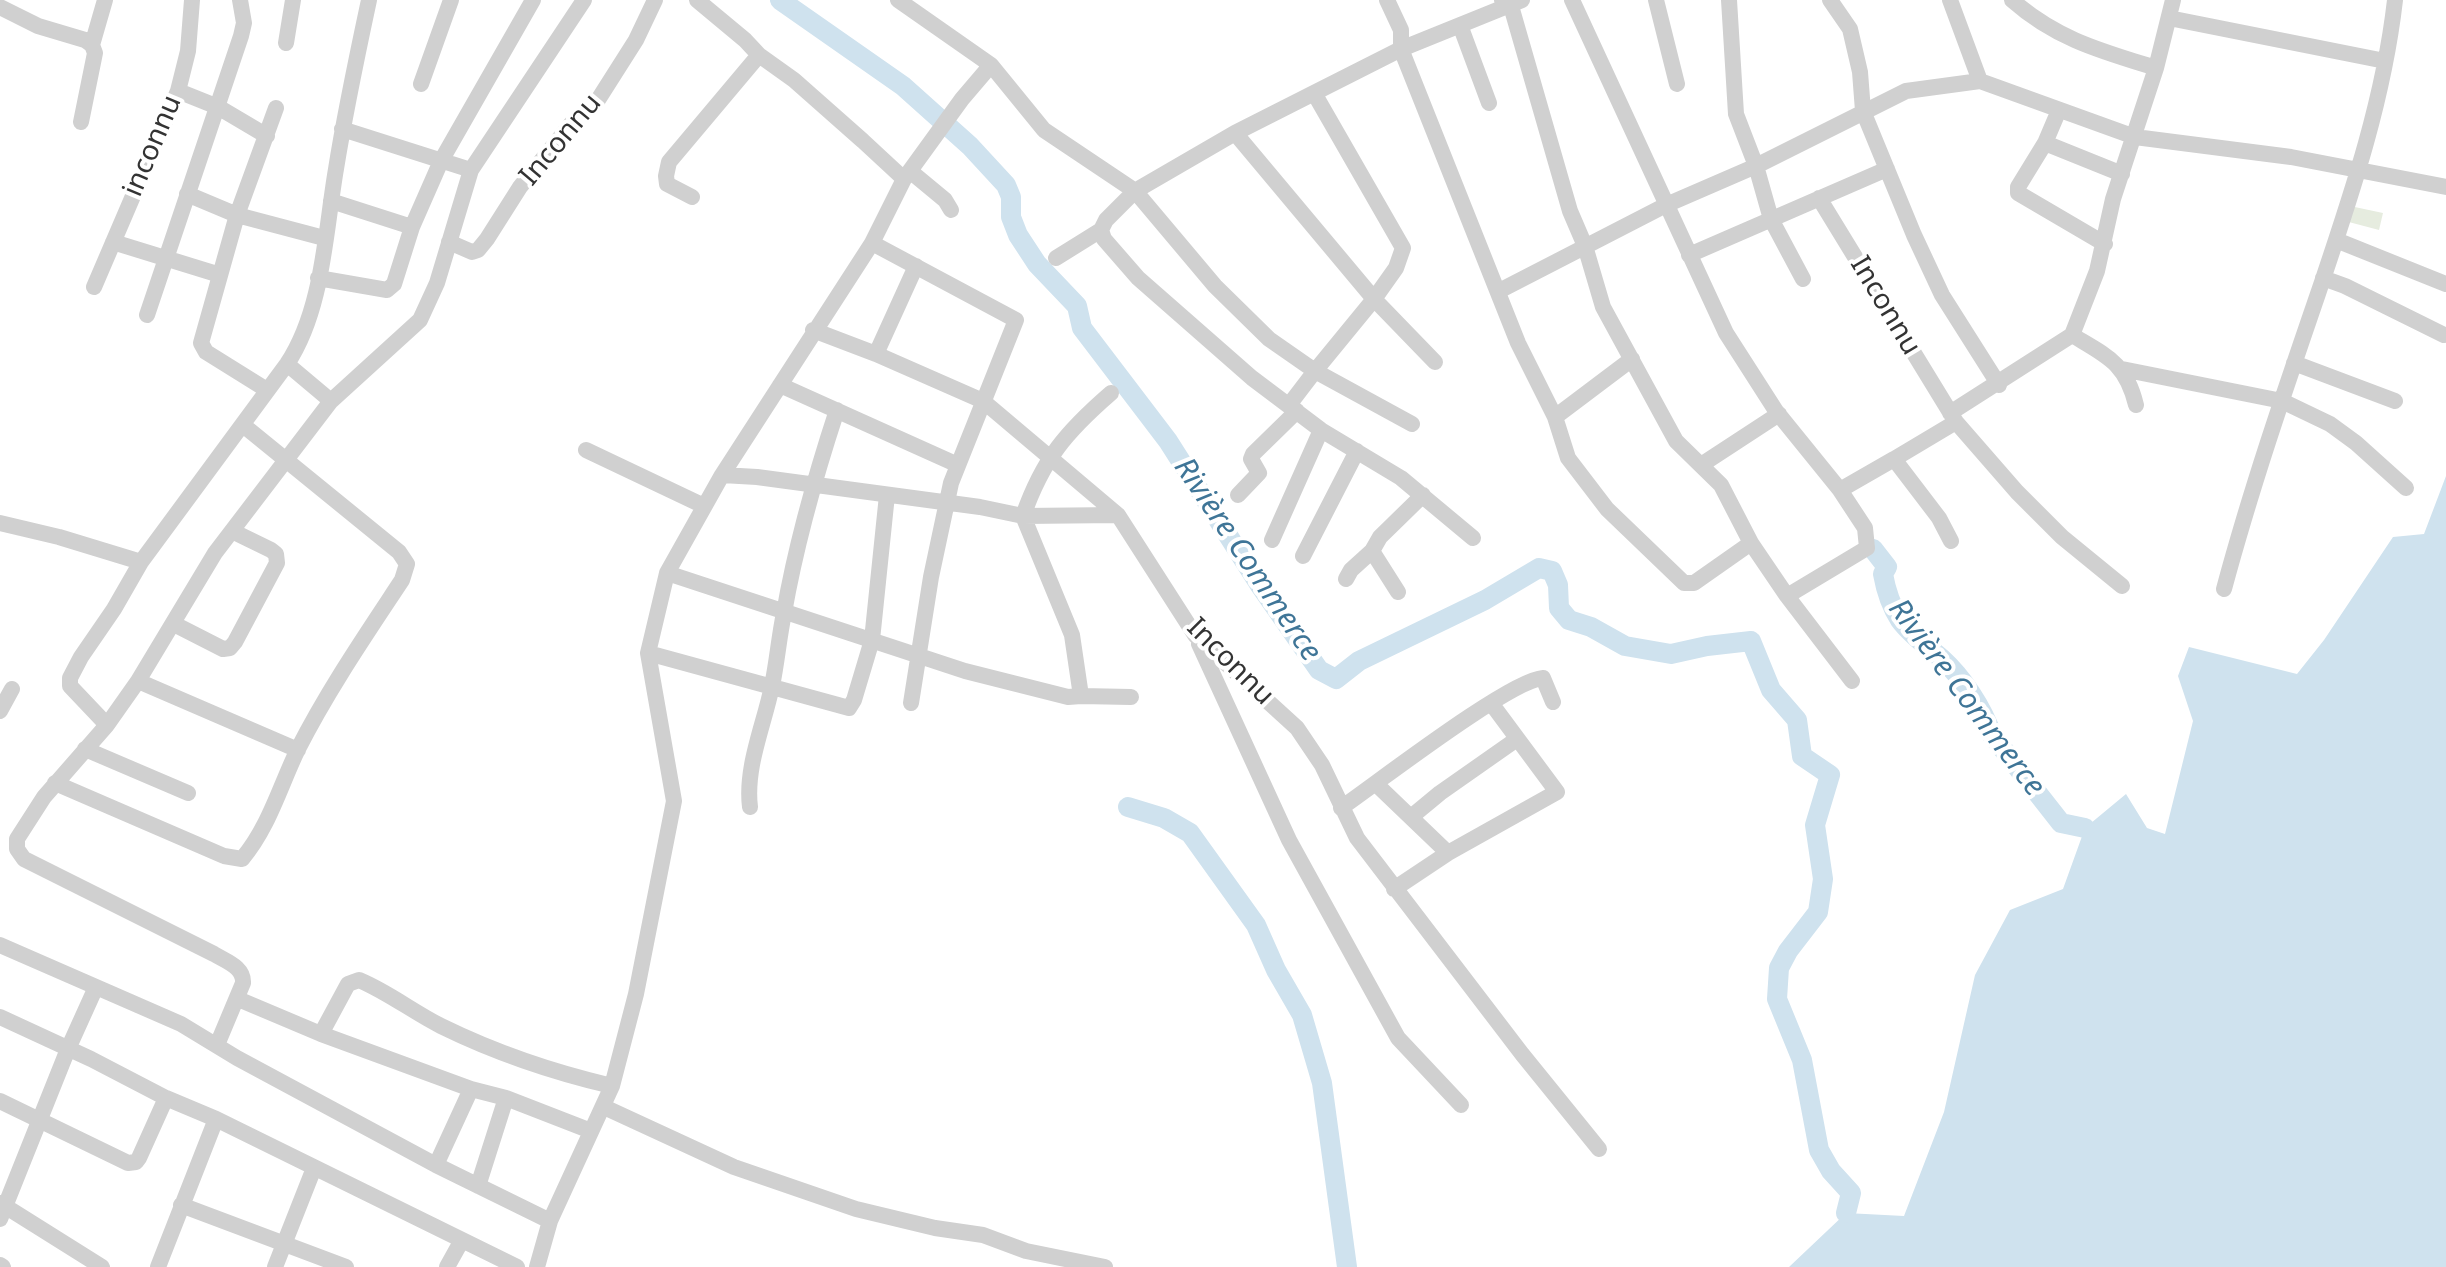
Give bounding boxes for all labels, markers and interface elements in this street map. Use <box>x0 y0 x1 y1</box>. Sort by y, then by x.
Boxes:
street label: Inconnu <box>513 87 609 193</box>
street label: inconnu <box>117 90 189 202</box>
street label: Inconnu <box>1843 251 1927 361</box>
water label: Rivière Commerce <box>1166 451 1328 669</box>
water label: Rivière Commerce <box>1880 592 2052 804</box>
street label: Inconnu <box>1180 612 1280 712</box>

